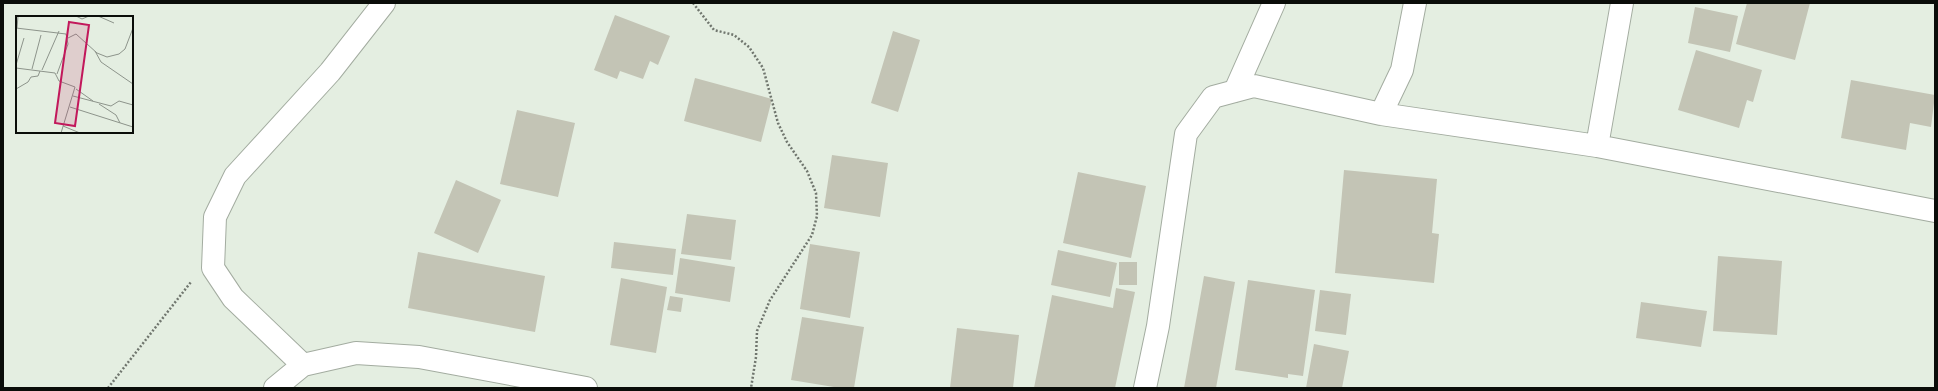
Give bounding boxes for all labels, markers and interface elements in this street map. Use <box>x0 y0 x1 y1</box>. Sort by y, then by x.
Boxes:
inset map <box>16 16 133 133</box>

